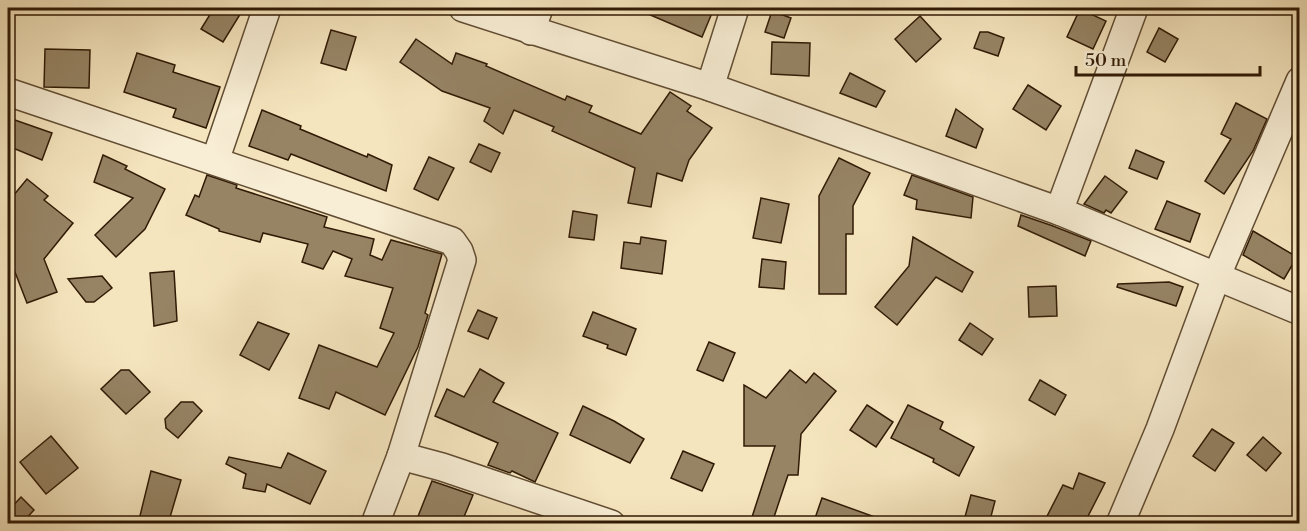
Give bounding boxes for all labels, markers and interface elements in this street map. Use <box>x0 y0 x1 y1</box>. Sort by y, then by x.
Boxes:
scale bar <box>1076 39 1260 77</box>
text: 50 m <box>1085 49 1127 72</box>

